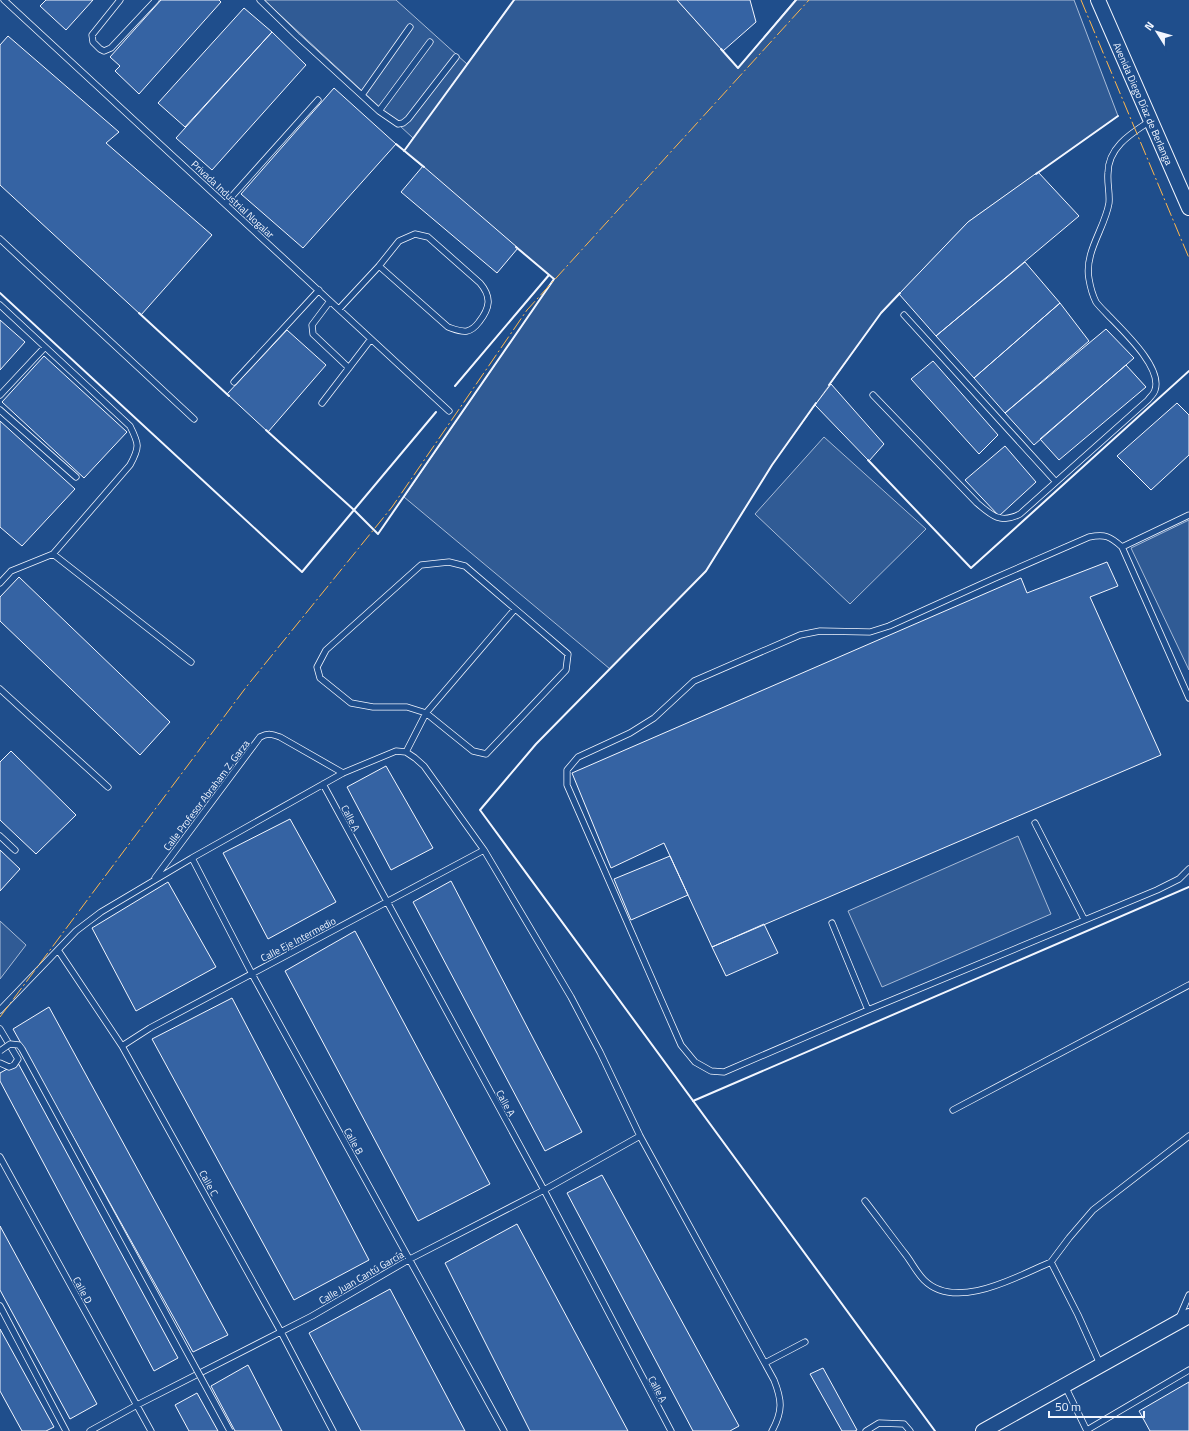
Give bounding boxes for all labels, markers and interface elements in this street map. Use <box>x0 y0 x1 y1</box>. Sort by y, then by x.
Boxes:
north arrow <box>1137 12 1177 52</box>
text: N <box>1140 18 1158 34</box>
street label: Avenida Diego Díaz de Berlanga <box>1109 40 1176 167</box>
street label: Privada Industrial Nogalar <box>188 157 278 242</box>
street label: Calle Profesor Abraham Z. Garza <box>160 737 253 854</box>
street label: Calle A <box>337 802 364 834</box>
street label: Calle Eje Intermedio <box>258 913 339 966</box>
street label: Calle A <box>492 1087 519 1119</box>
street label: Calle B <box>340 1125 367 1157</box>
street label: Calle C <box>195 1167 222 1200</box>
street label: Calle Juan Cantú García <box>316 1247 407 1308</box>
street label: Calle D <box>69 1274 96 1306</box>
street label: Calle A <box>644 1373 671 1405</box>
scale bar <box>1049 1393 1144 1419</box>
text: 50 m <box>1055 1397 1081 1416</box>

